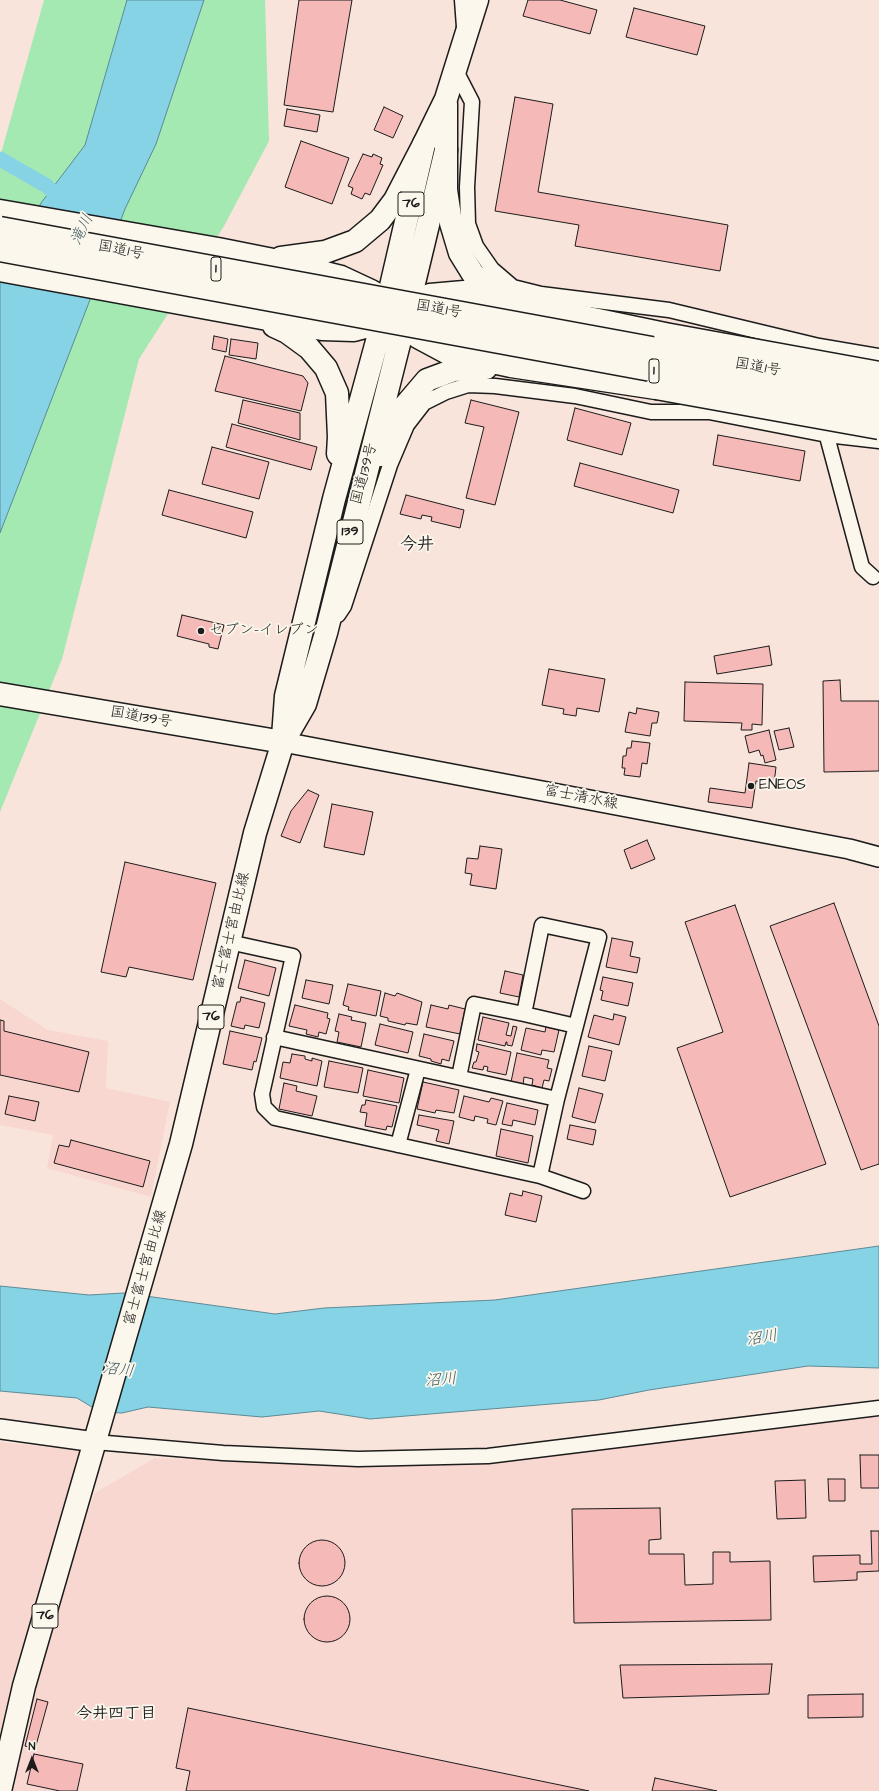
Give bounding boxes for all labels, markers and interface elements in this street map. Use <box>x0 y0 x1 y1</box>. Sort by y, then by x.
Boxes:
road number: 76 <box>398 192 424 216</box>
water label: 滝川 <box>67 211 99 249</box>
street label: 国道1号 <box>96 238 146 264</box>
road number: 1 <box>211 257 221 281</box>
street label: 国道1号 <box>414 297 464 323</box>
street label: 国道1号 <box>733 355 783 381</box>
road number: 1 <box>649 359 659 383</box>
street label: 国道139号 <box>348 441 382 507</box>
road number: 139 <box>337 520 363 544</box>
district label: 今井 <box>400 535 434 555</box>
place label: セブン-イレブン <box>209 622 319 640</box>
marker: セブン-イレブン <box>196 626 206 636</box>
street label: 国道139号 <box>108 704 174 732</box>
place label: ENEOS <box>759 777 806 795</box>
marker: ENEOS <box>746 781 756 791</box>
street label: 富士清水線 <box>542 782 620 814</box>
street label: 富士富士宮由比線 <box>210 871 254 991</box>
road number: 76 <box>198 1005 224 1029</box>
street label: 富士富士宮由比線 <box>121 1208 171 1328</box>
water label: 沼川 <box>745 1327 779 1351</box>
water label: 沼川 <box>101 1360 135 1382</box>
water label: 沼川 <box>424 1370 458 1392</box>
road number: 76 <box>32 1604 58 1628</box>
district label: 今井四丁目 <box>76 1705 156 1725</box>
north arrow <box>12 1739 52 1779</box>
text: N <box>29 1739 35 1754</box>

